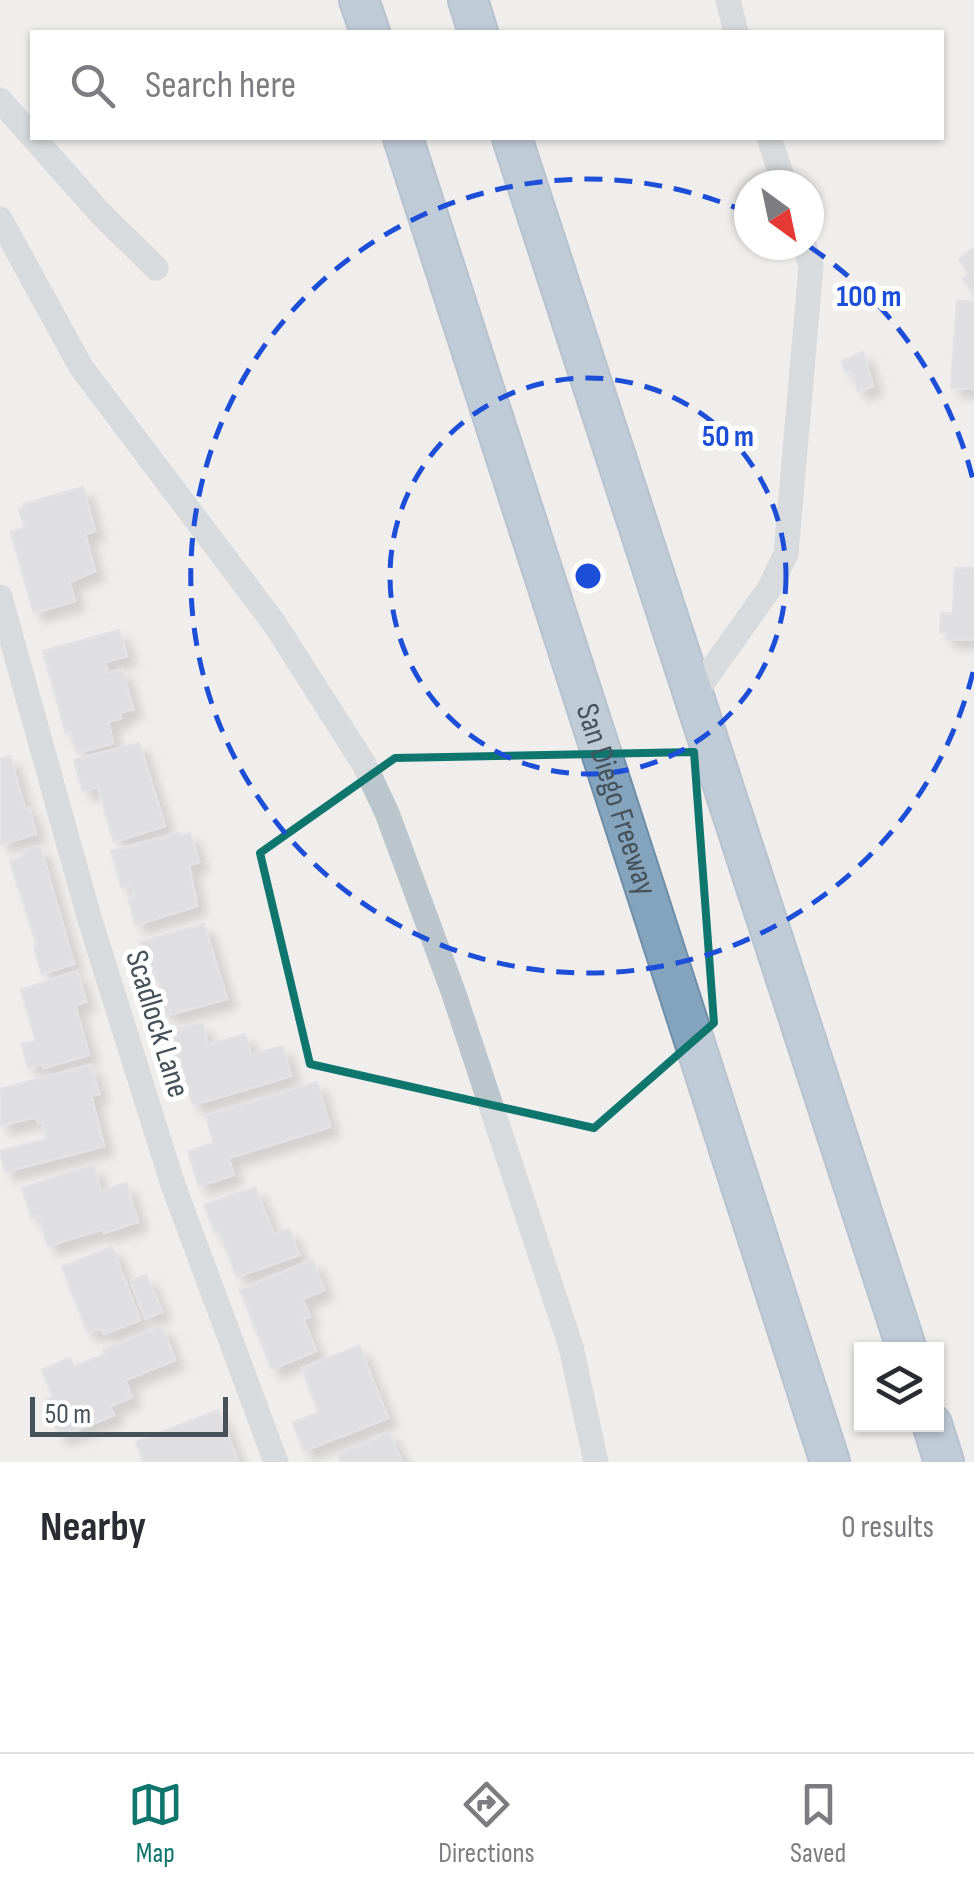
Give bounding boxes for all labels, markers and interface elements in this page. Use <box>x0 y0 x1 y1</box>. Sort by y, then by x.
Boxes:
search box <box>30 30 944 140</box>
icon: search <box>65 58 120 113</box>
text: Search here <box>145 63 296 108</box>
north arrow <box>734 170 824 260</box>
text: 100 m <box>837 279 901 315</box>
text: 50 m <box>702 419 754 455</box>
centre of rings <box>570 558 606 594</box>
street label: San Diego Freeway <box>567 699 665 900</box>
street label: Scadlock Lane <box>116 946 198 1102</box>
map controls <box>854 1342 944 1432</box>
button: layers <box>854 1342 944 1432</box>
scale bar <box>30 1392 228 1436</box>
text: 50 m <box>45 1398 91 1431</box>
text: Nearby <box>40 1502 146 1553</box>
text: 0 results <box>841 1508 934 1547</box>
tab: Map <box>128 1777 183 1870</box>
tab: Directions <box>438 1777 535 1870</box>
tab: Saved <box>790 1777 846 1870</box>

